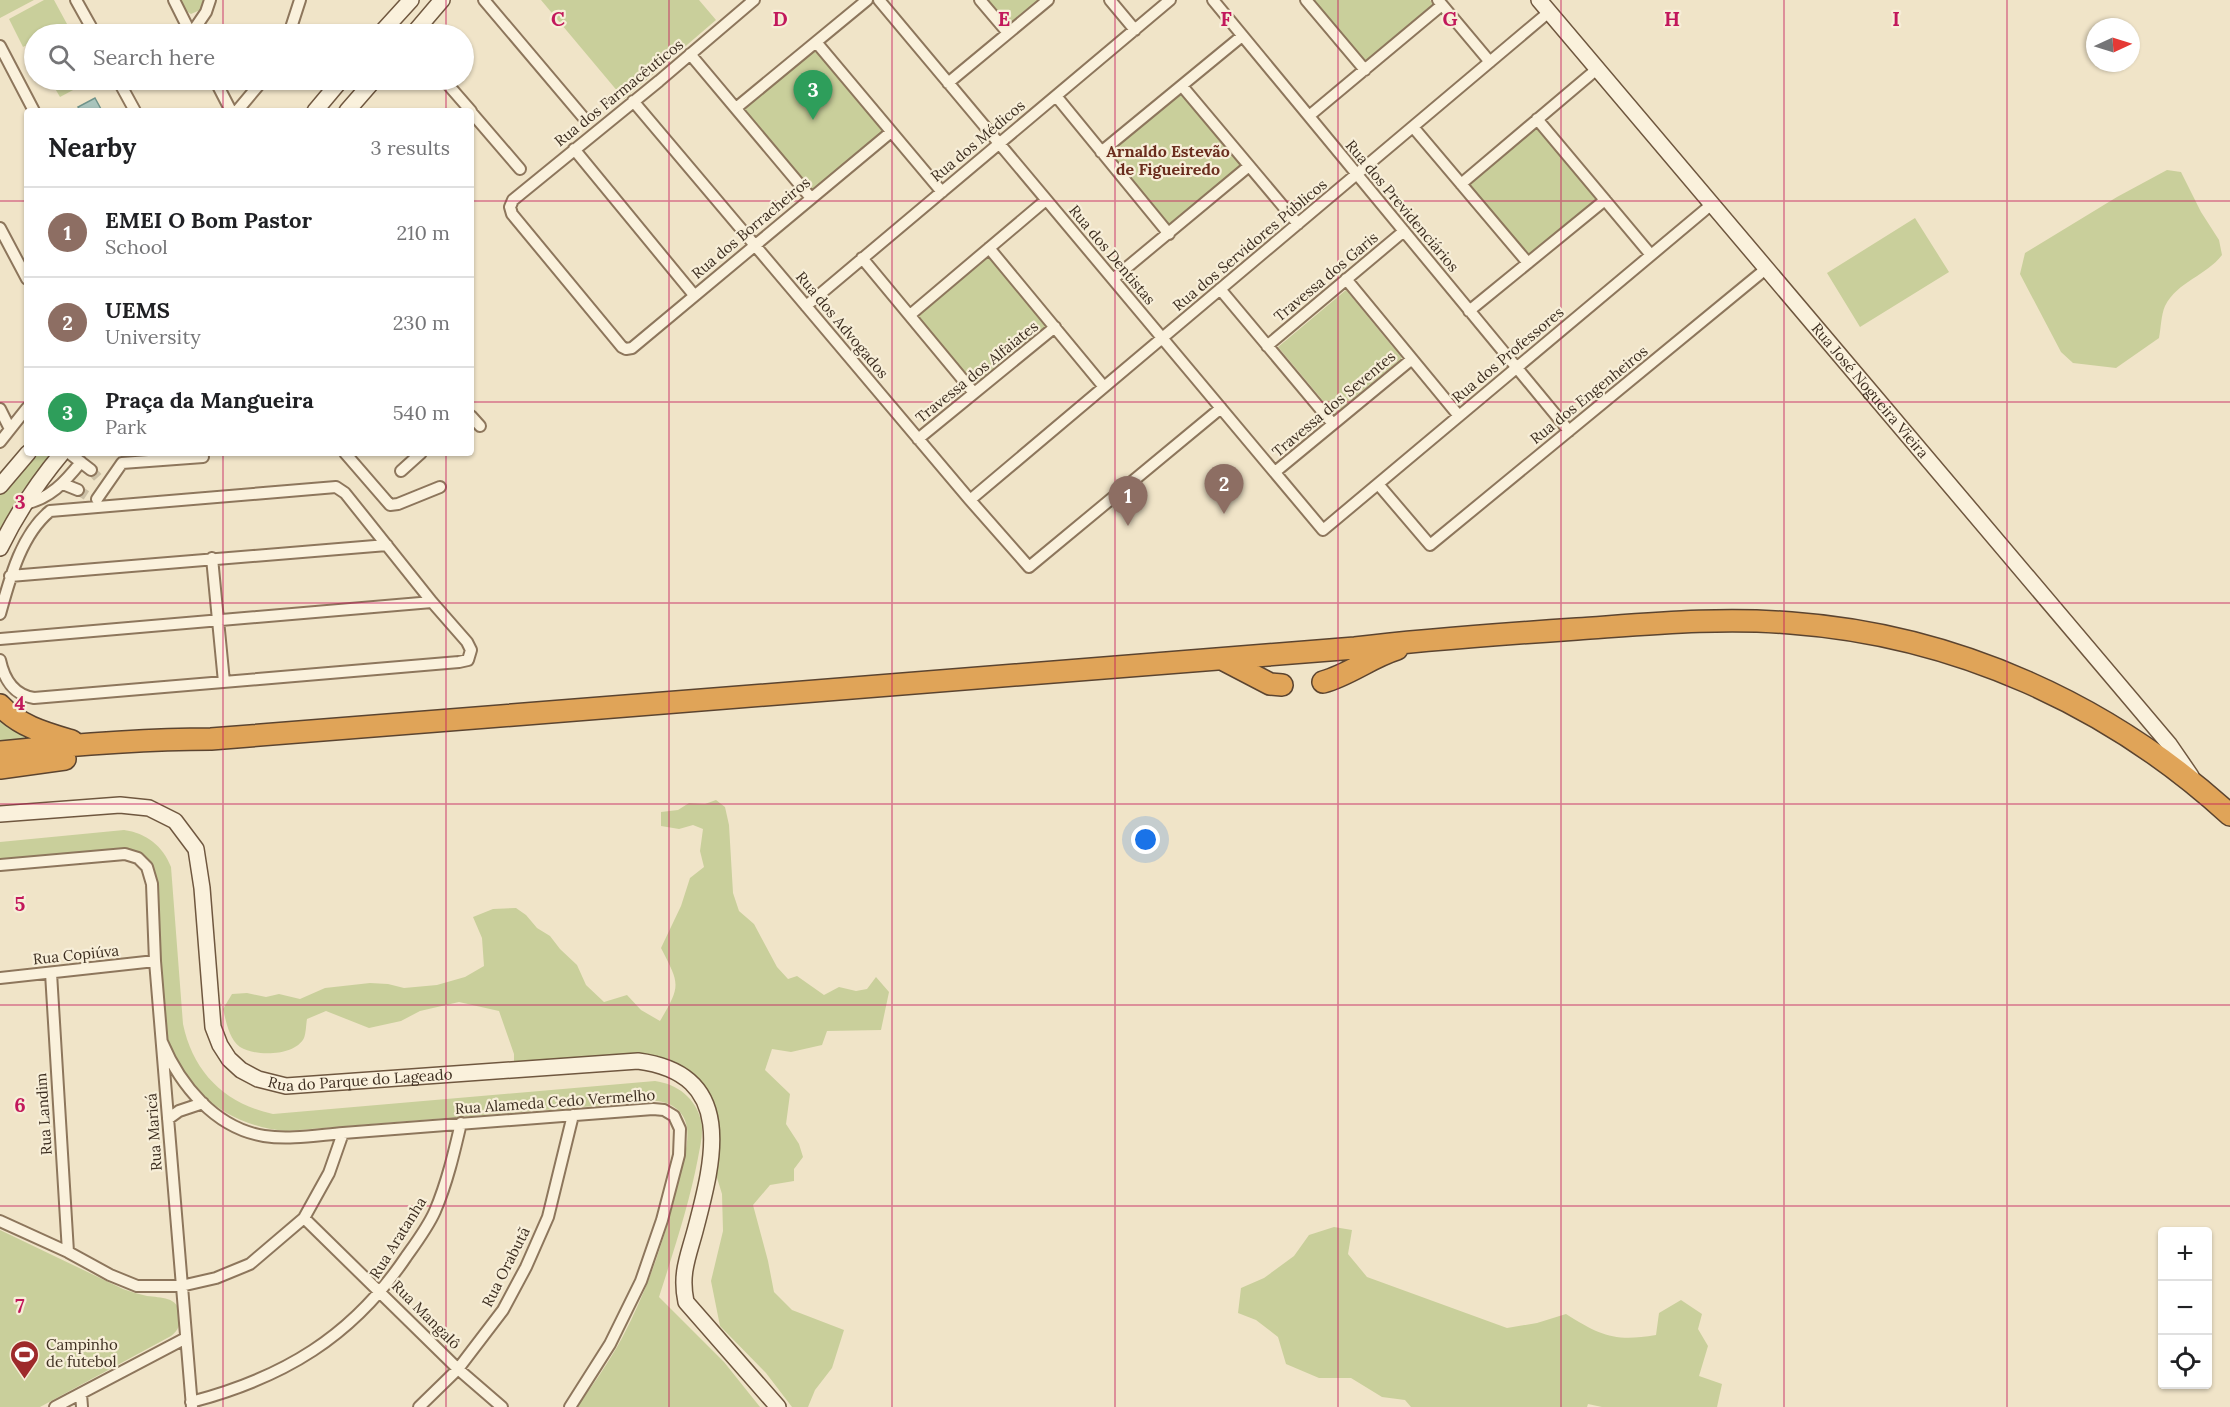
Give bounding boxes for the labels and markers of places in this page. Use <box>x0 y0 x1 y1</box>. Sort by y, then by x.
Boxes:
pin: 3 <box>794 70 832 120</box>
pin: 2 <box>1204 464 1244 514</box>
pin: 1 <box>1108 476 1148 526</box>
place label: Campinho de futebol <box>46 1335 118 1371</box>
sports icon: Campinho de futebol <box>9 1338 41 1380</box>

